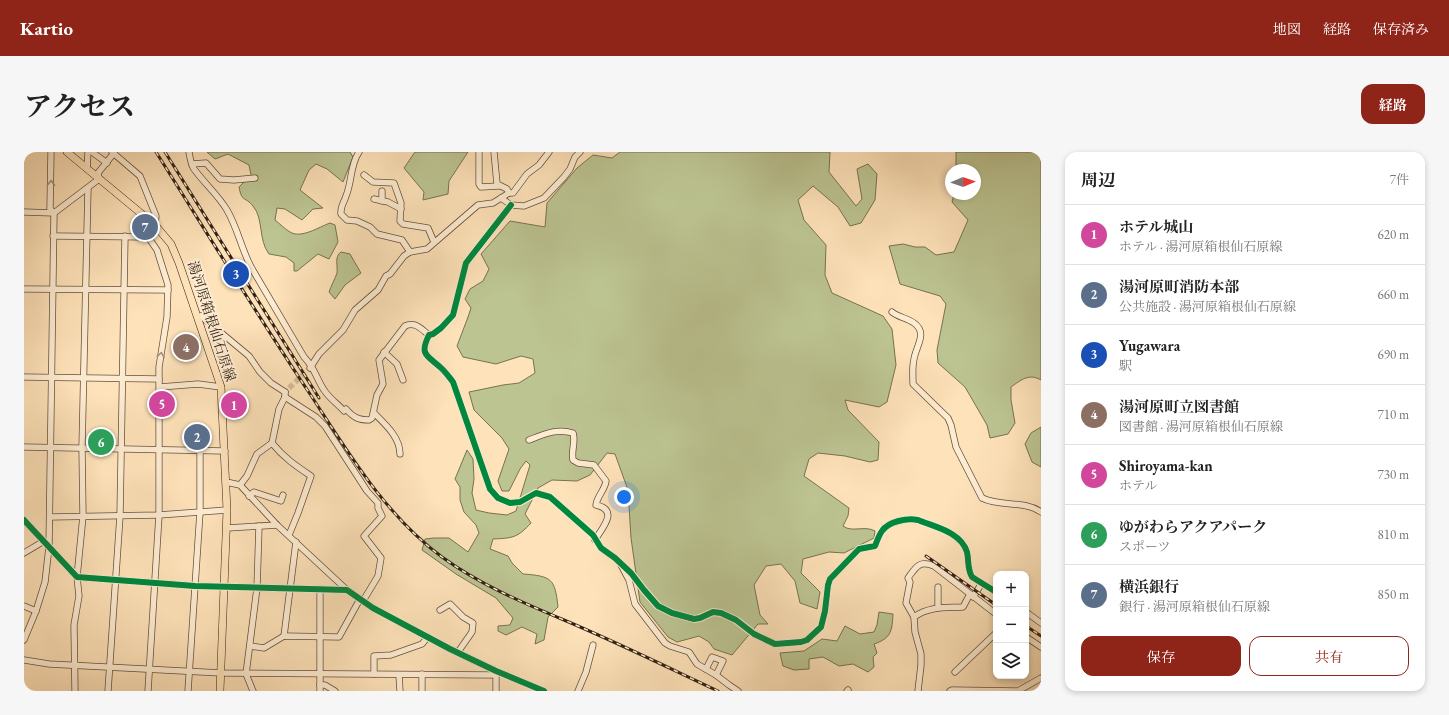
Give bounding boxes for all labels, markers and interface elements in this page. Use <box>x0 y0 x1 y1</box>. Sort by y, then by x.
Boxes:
text: Kartio <box>20 16 73 41</box>
text: 地図 <box>1273 20 1301 38</box>
text: 経路 <box>1323 20 1351 38</box>
text: 保存済み <box>1373 20 1429 38</box>
button: 経路 <box>1361 84 1425 124</box>
text: アクセス <box>24 88 135 124</box>
north arrow <box>945 164 981 200</box>
text: 周辺 <box>1081 169 1115 191</box>
text: 7件 <box>1390 171 1409 188</box>
one-way arrow <box>46 180 55 186</box>
pin: 7 <box>132 212 158 242</box>
text: ホテル城山 <box>1119 217 1193 236</box>
text: 1 <box>1091 226 1097 243</box>
text: 620 m <box>1378 226 1409 243</box>
text: ホテル · 湯河原箱根仙石原線 <box>1119 238 1282 255</box>
street label: 湯河原箱根仙石原線 <box>184 258 240 384</box>
pin: 3 <box>223 259 249 289</box>
text: 湯河原町消防本部 <box>1119 277 1239 296</box>
text: 2 <box>1091 286 1097 303</box>
text: 660 m <box>1378 286 1409 303</box>
text: 公共施設 · 湯河原箱根仙石原線 <box>1119 298 1296 315</box>
pin: 4 <box>173 332 199 362</box>
text: Yugawara <box>1119 336 1180 355</box>
text: 3 <box>1091 346 1097 363</box>
text: 690 m <box>1378 346 1409 363</box>
one-way arrow <box>156 352 165 358</box>
text: 駅 <box>1119 357 1132 374</box>
pin: 5 <box>149 389 175 419</box>
pin: 1 <box>221 390 247 420</box>
text: 湯河原町立図書館 <box>1119 397 1239 416</box>
text: 4 <box>1091 406 1097 423</box>
text: 710 m <box>1378 406 1409 423</box>
text: 図書館 · 湯河原箱根仙石原線 <box>1119 418 1283 435</box>
pin: 2 <box>184 422 210 452</box>
pin: 6 <box>88 427 114 457</box>
text: Shiroyama-kan <box>1119 456 1213 475</box>
text: 5 <box>1091 466 1097 483</box>
text: 730 m <box>1378 466 1409 483</box>
text: ホテル <box>1119 477 1157 494</box>
your location <box>614 487 634 507</box>
text: ゆがわらアクアパーク <box>1119 517 1267 536</box>
text: 6 <box>1091 526 1097 543</box>
text: 810 m <box>1378 526 1409 543</box>
text: スポーツ <box>1119 538 1170 555</box>
map controls <box>993 571 1029 679</box>
button: + <box>993 571 1029 607</box>
text: 横浜銀行 <box>1119 577 1179 596</box>
text: 7 <box>1091 586 1097 603</box>
text: 850 m <box>1378 586 1409 603</box>
text: 銀行 · 湯河原箱根仙石原線 <box>1119 598 1270 615</box>
button: − <box>993 607 1029 643</box>
button: 保存 <box>1081 636 1241 676</box>
button: 共有 <box>1249 636 1409 676</box>
button: layers <box>993 643 1029 679</box>

